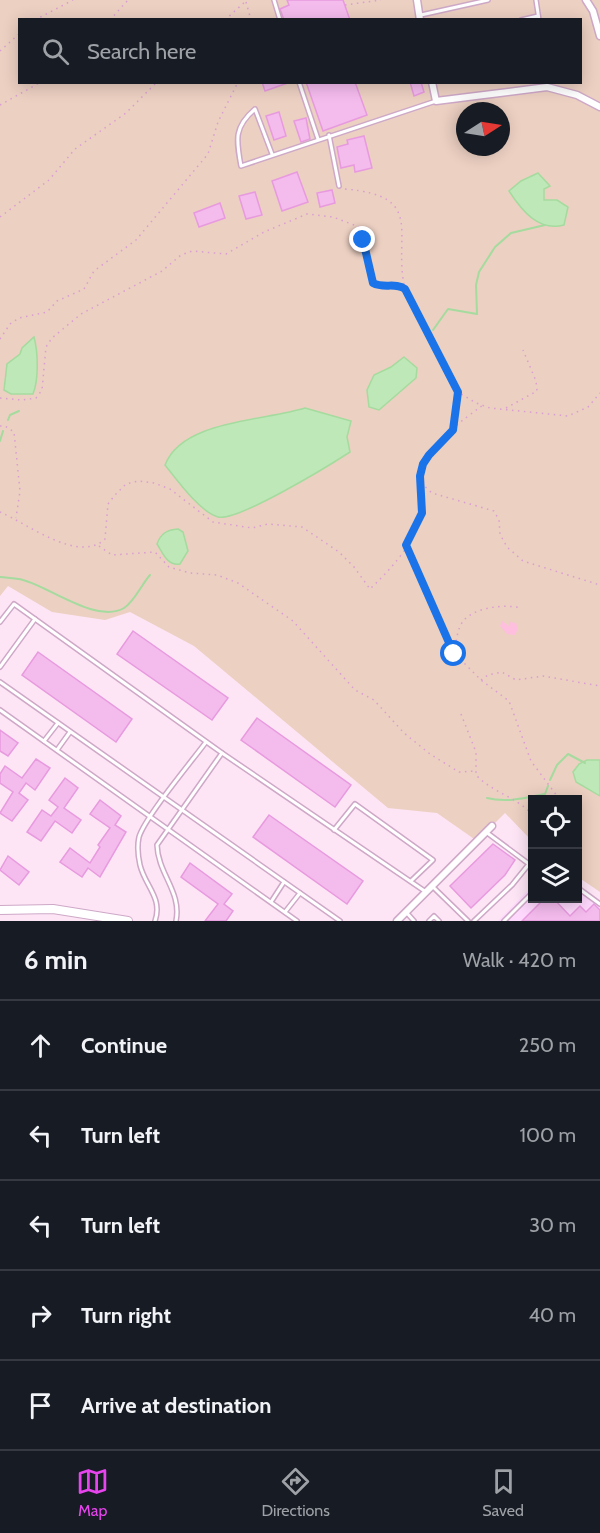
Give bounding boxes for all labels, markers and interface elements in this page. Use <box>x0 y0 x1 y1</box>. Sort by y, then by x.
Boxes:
search box <box>18 18 582 84</box>
icon: search <box>39 35 72 68</box>
text: Search here <box>87 38 196 65</box>
north arrow <box>456 102 510 156</box>
route end <box>349 226 375 252</box>
route start <box>440 640 466 666</box>
map controls <box>528 795 582 903</box>
button: locate <box>528 795 582 849</box>
button: layers <box>528 849 582 903</box>
text: 6 min <box>24 944 88 976</box>
text: Walk · 420 m <box>463 948 576 972</box>
icon: ahead <box>24 1029 57 1062</box>
text: Continue <box>81 1032 167 1059</box>
text: 250 m <box>519 1033 576 1057</box>
icon: left <box>24 1119 57 1152</box>
text: Turn left <box>81 1122 160 1149</box>
text: 100 m <box>520 1123 576 1147</box>
icon: left <box>24 1209 57 1242</box>
text: Turn left <box>81 1212 160 1239</box>
text: 30 m <box>529 1213 576 1237</box>
icon: right <box>24 1299 57 1332</box>
text: Turn right <box>81 1302 171 1329</box>
text: 40 m <box>528 1303 576 1327</box>
icon: arrive <box>24 1389 57 1422</box>
text: Arrive at destination <box>81 1392 271 1419</box>
tab: Map <box>76 1465 109 1520</box>
tab: Directions <box>262 1465 330 1520</box>
tab: Saved <box>482 1465 524 1520</box>

